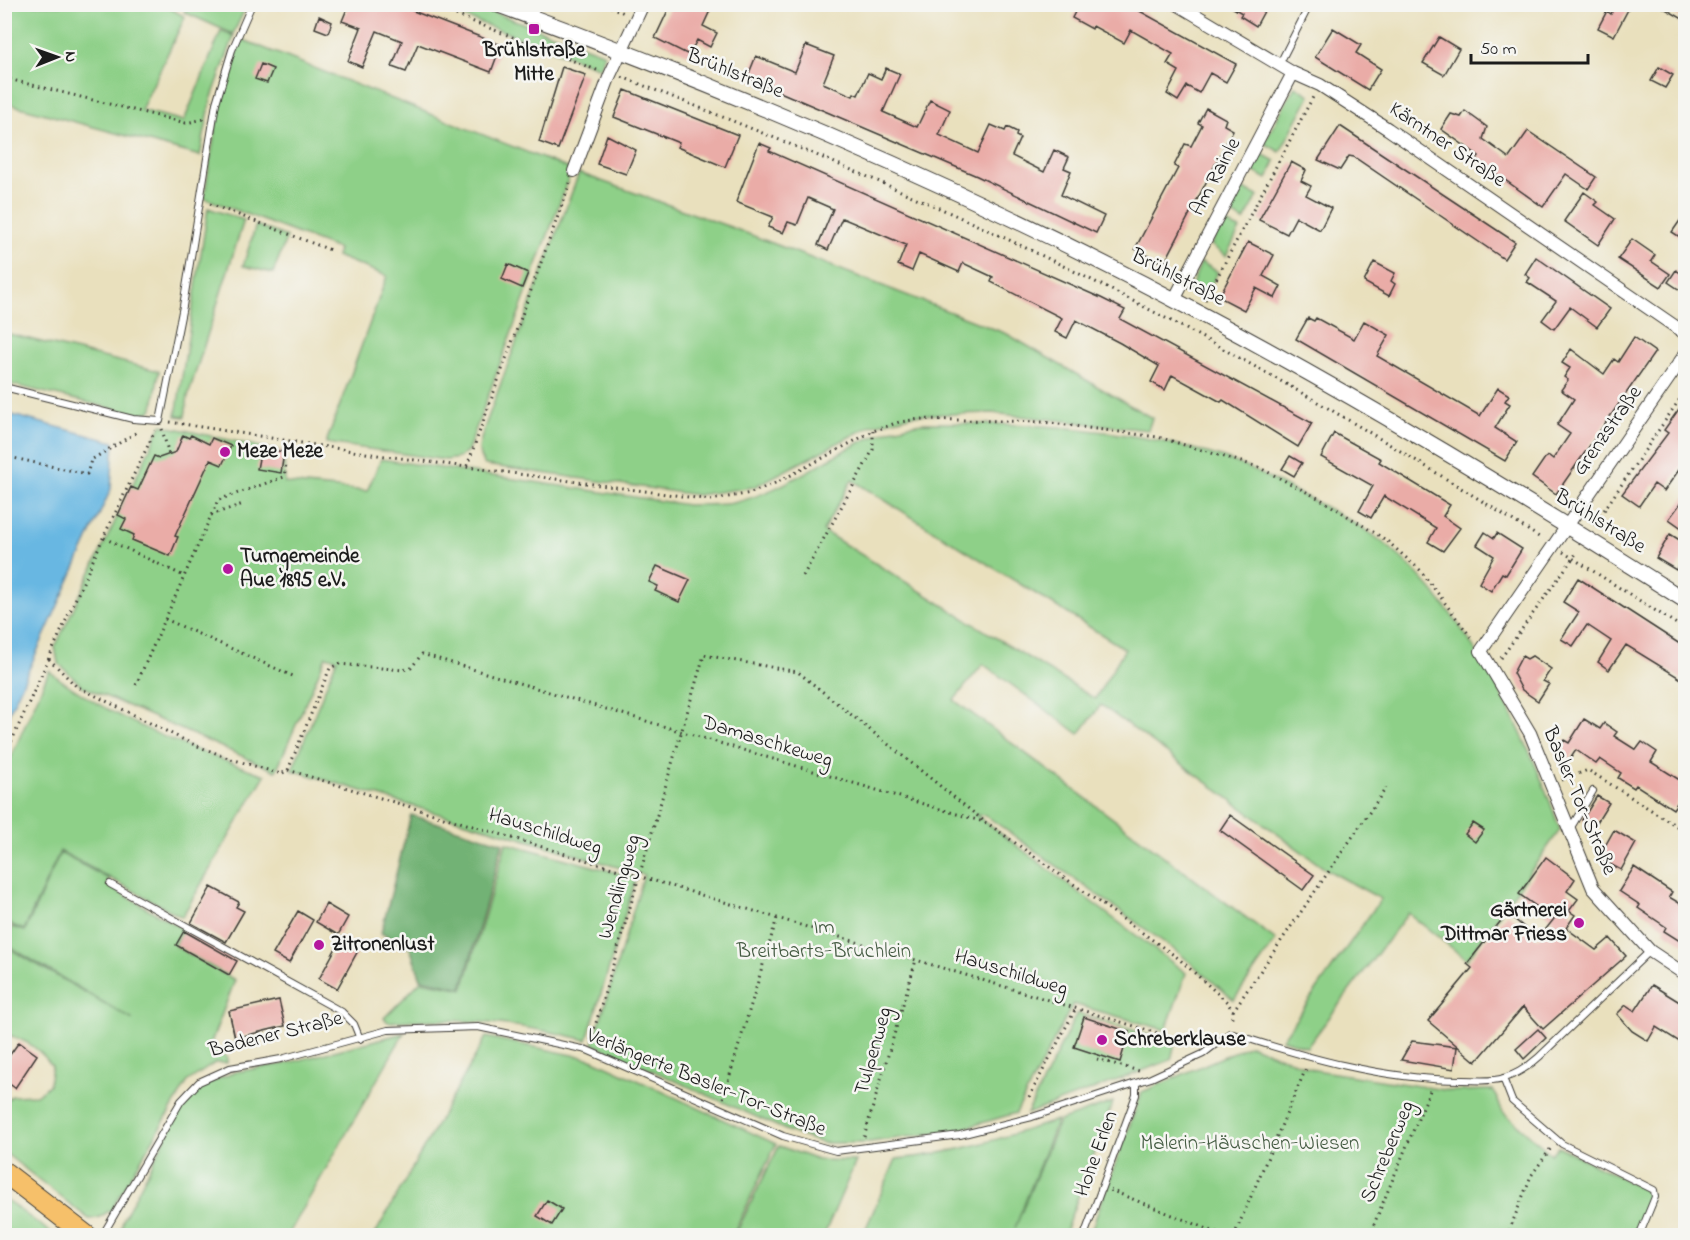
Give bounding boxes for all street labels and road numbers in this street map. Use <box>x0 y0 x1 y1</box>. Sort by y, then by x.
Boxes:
street label: Brühlstraße <box>681 41 788 107</box>
street label: Kärntner Straße <box>1383 95 1512 196</box>
street label: Am Rainle <box>1183 132 1249 221</box>
street label: Brühlstraße <box>1125 241 1231 315</box>
street label: Grenzstraße <box>1566 379 1651 482</box>
street label: Brühlstraße <box>1548 482 1652 562</box>
street label: Damaschkeweg <box>696 708 836 778</box>
street label: Basler-Tor-Straße <box>1534 721 1624 880</box>
street label: Hauschildweg <box>484 801 605 865</box>
street label: Wendlingweg <box>591 831 651 943</box>
street label: Hauschildweg <box>950 942 1071 1006</box>
street label: Badener Straße <box>205 1004 347 1066</box>
street label: Tulpenweg <box>847 1004 903 1099</box>
street label: Verlängerte Basler-Tor-Straße <box>580 1021 831 1147</box>
street label: Schreberweg <box>1353 1096 1425 1209</box>
street label: Hohe Erlen <box>1068 1107 1126 1201</box>

